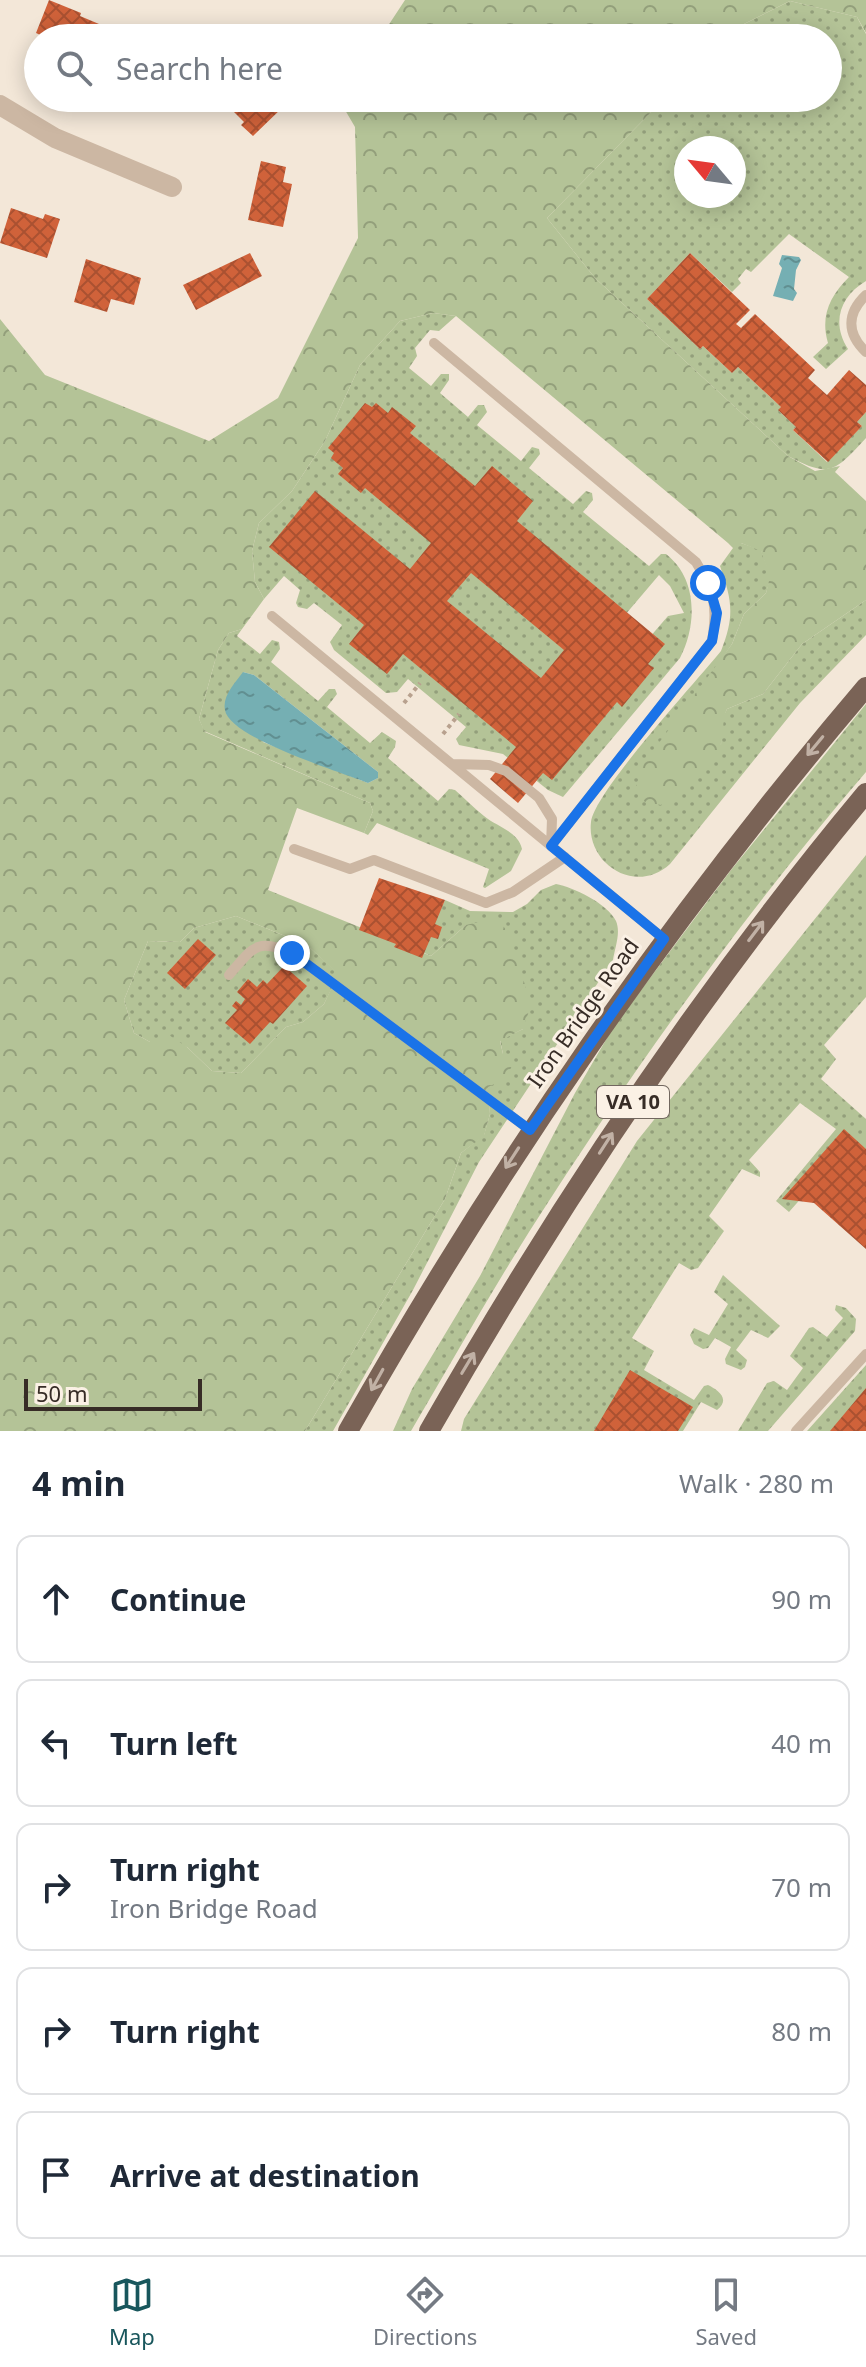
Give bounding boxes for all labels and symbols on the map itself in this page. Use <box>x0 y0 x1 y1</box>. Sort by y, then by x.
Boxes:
north arrow <box>674 136 746 208</box>
route start <box>690 565 726 601</box>
one-way arrow <box>807 736 825 756</box>
one-way arrow <box>747 921 764 942</box>
street label: Iron Bridge Road <box>519 932 645 1093</box>
route end <box>274 935 310 971</box>
road number: VA 10 <box>597 1086 669 1118</box>
one-way arrow <box>598 1133 615 1155</box>
one-way arrow <box>504 1147 520 1169</box>
one-way arrow <box>460 1353 476 1375</box>
one-way arrow <box>369 1368 384 1392</box>
scale bar <box>24 1375 202 1411</box>

